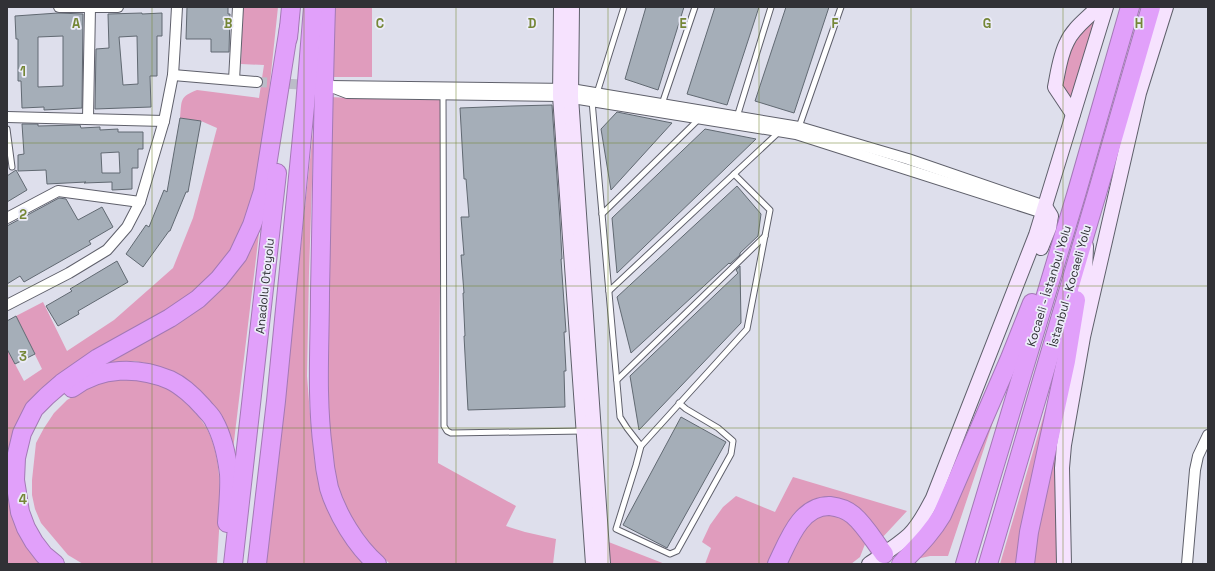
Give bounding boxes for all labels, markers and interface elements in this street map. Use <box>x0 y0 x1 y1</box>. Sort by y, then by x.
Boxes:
text: A <box>72 15 81 32</box>
text: B <box>224 15 233 32</box>
text: C <box>376 15 384 32</box>
text: D <box>528 15 537 32</box>
text: E <box>679 15 687 32</box>
text: F <box>832 15 839 32</box>
text: G <box>983 15 991 32</box>
text: H <box>1135 15 1143 32</box>
text: 1 <box>20 63 26 80</box>
text: 2 <box>19 206 27 223</box>
street label: Kocaeli - İstanbul Yolu <box>1023 223 1075 349</box>
street label: İstanbul - Kocaeli Yolu <box>1045 223 1095 349</box>
street label: Anadolu Otoyolu <box>252 237 278 335</box>
text: 3 <box>19 348 27 365</box>
text: 4 <box>19 491 27 508</box>

